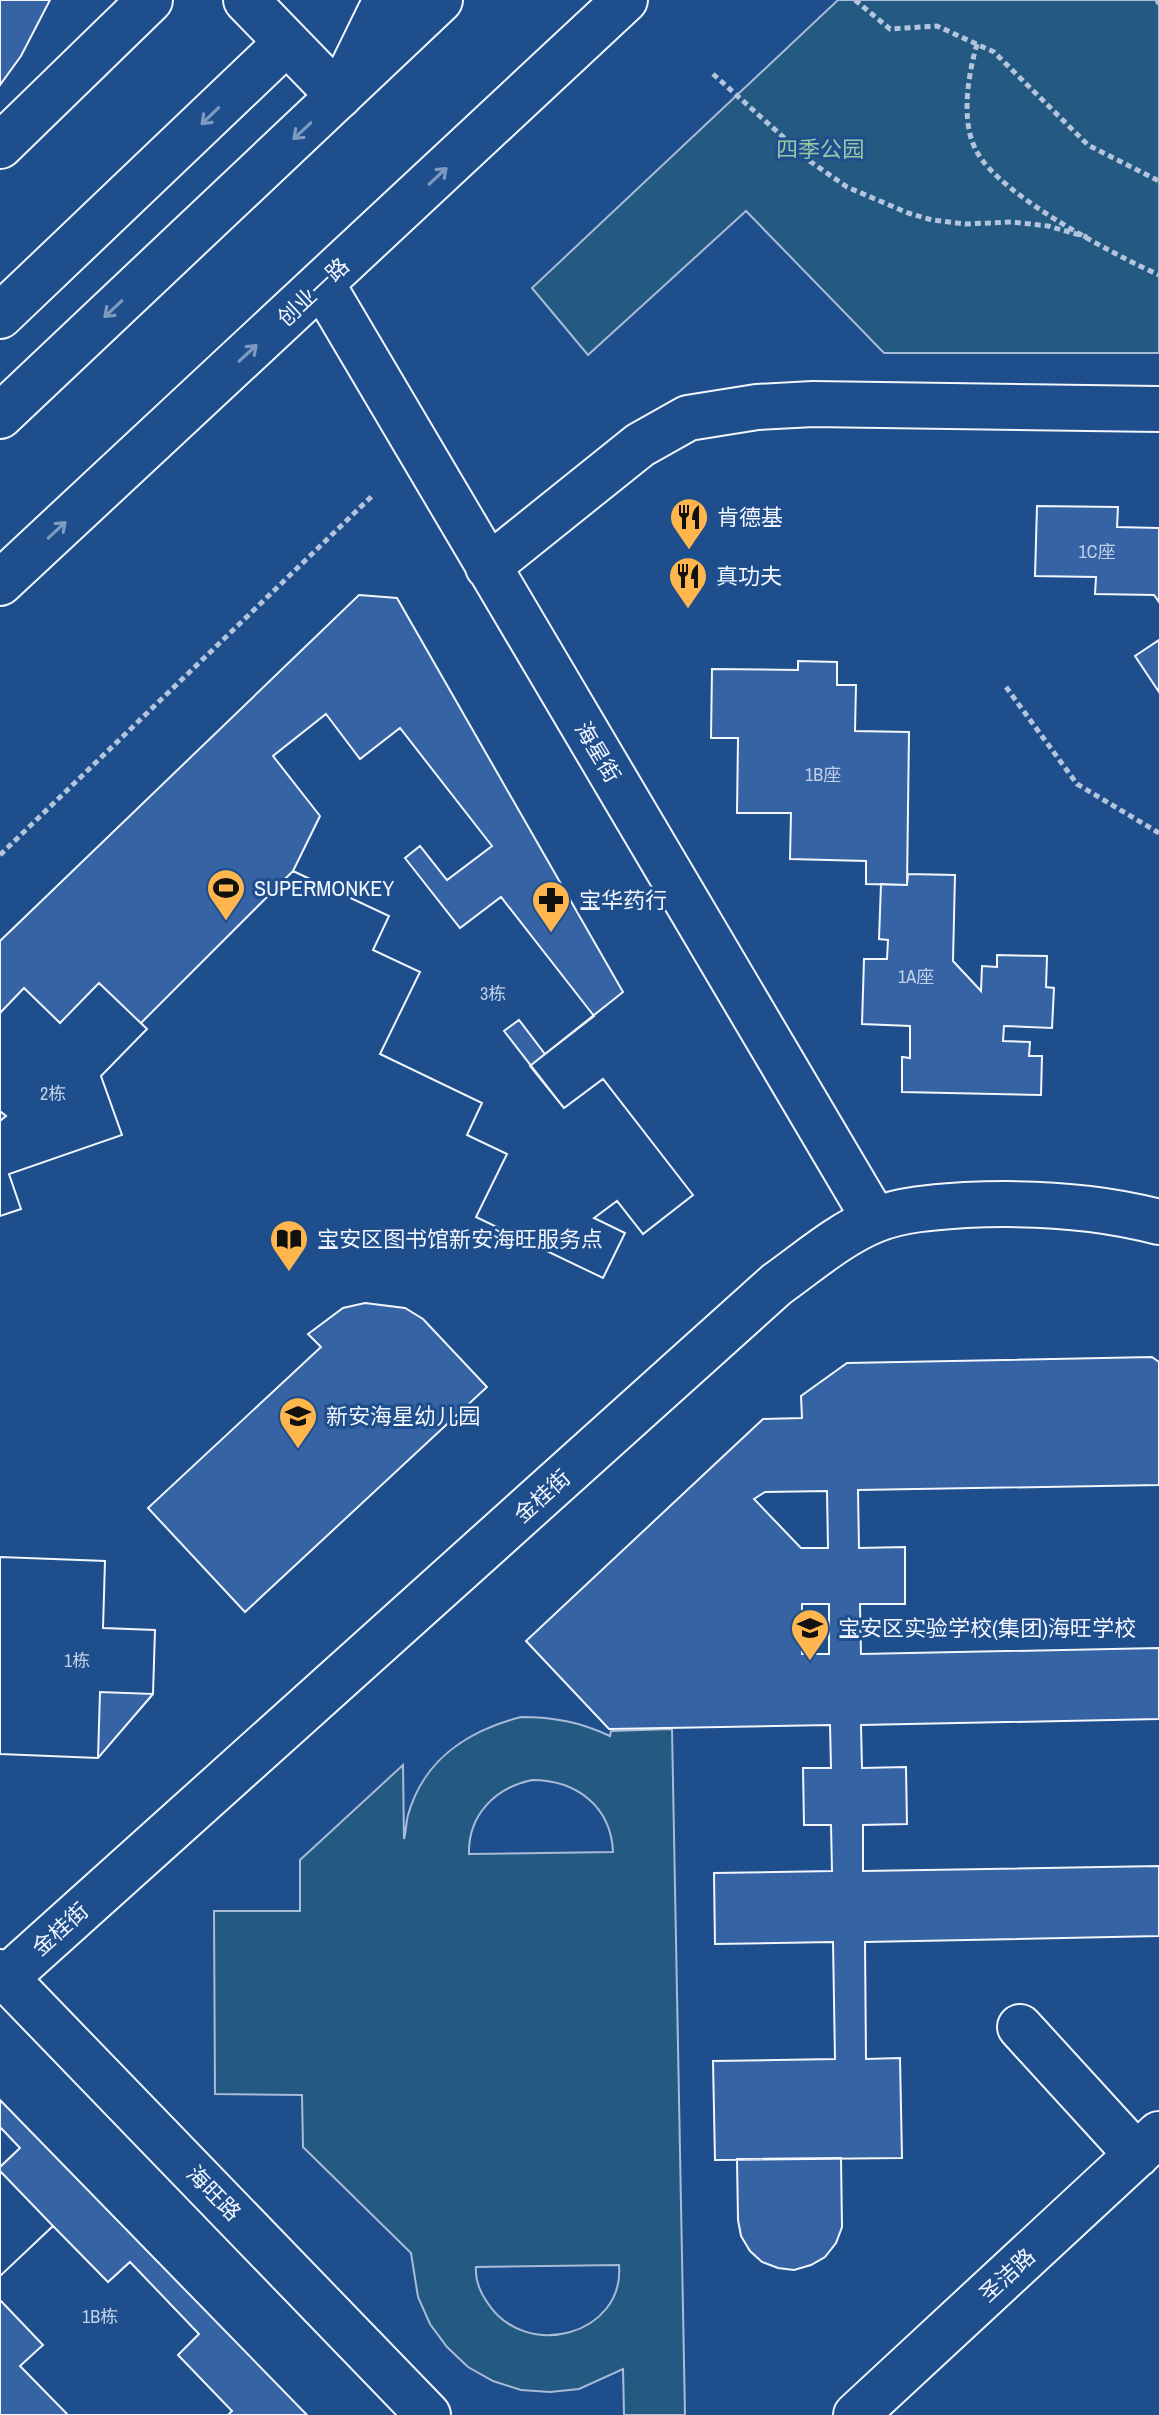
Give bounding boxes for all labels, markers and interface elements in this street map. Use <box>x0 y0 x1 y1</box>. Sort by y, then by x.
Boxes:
one-way arrow <box>200 107 220 126</box>
one-way arrow <box>293 121 313 140</box>
park label: 四季公园 <box>776 134 864 164</box>
one-way arrow <box>427 167 447 185</box>
street label: 创业一路 <box>271 251 355 333</box>
one-way arrow <box>103 300 123 319</box>
one-way arrow <box>237 345 257 363</box>
restaurant icon: 肯德基 <box>668 496 710 551</box>
place label: 肯德基 <box>717 502 783 532</box>
one-way arrow <box>47 521 67 540</box>
house number: 1C座 <box>1079 539 1115 564</box>
restaurant icon: 真功夫 <box>667 555 709 610</box>
place label: 真功夫 <box>716 561 782 591</box>
street label: 海星街 <box>568 716 628 788</box>
house number: 1B座 <box>805 762 841 787</box>
sports icon: SUPERMONKEY <box>205 867 247 922</box>
place label: SUPERMONKEY <box>254 873 394 903</box>
pharmacy icon: 宝华药行 <box>530 879 572 934</box>
place label: 宝华药行 <box>579 885 667 915</box>
house number: 1A座 <box>898 964 934 989</box>
house number: 3栋 <box>480 981 506 1006</box>
house number: 2栋 <box>40 1081 66 1106</box>
library icon: 宝安区图书馆新安海旺服务点 <box>268 1218 310 1273</box>
place label: 宝安区图书馆新安海旺服务点 <box>317 1224 603 1254</box>
school or university icon: 新安海星幼儿园 <box>277 1395 319 1450</box>
place label: 新安海星幼儿园 <box>326 1401 480 1431</box>
street label: 金桂街 <box>507 1463 577 1529</box>
school or university icon: 宝安区实验学校(集团)海旺学校 <box>789 1607 831 1662</box>
place label: 宝安区实验学校(集团)海旺学校 <box>838 1613 1136 1643</box>
house number: 1栋 <box>64 1648 90 1673</box>
street label: 金桂街 <box>25 1896 95 1962</box>
street label: 海旺路 <box>180 2159 248 2227</box>
street label: 圣洁路 <box>973 2242 1041 2308</box>
house number: 1B栋 <box>82 2304 118 2329</box>

